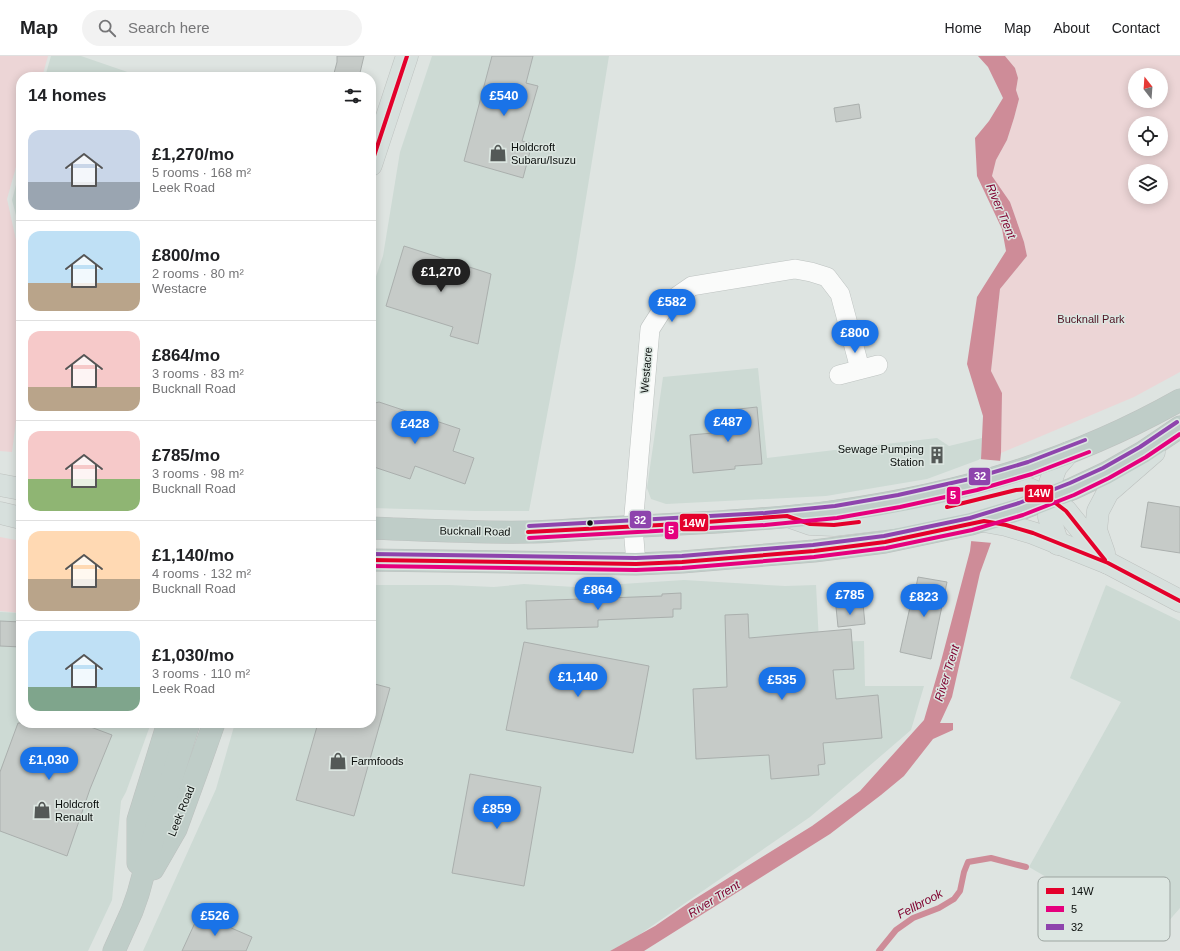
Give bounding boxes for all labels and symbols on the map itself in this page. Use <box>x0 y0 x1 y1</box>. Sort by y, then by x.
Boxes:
north arrow <box>1128 68 1168 108</box>
pin: £540 <box>480 83 528 117</box>
place label: Holdcroft Subaru/Isuzu <box>511 141 576 166</box>
shop icon: Holdcroft Subaru/Isuzu <box>488 143 508 163</box>
water label: River Trent <box>983 181 1019 241</box>
pin: £1,270 <box>408 259 474 293</box>
pin: £582 <box>648 289 696 323</box>
park label: Bucknall Park <box>1057 313 1125 325</box>
pin: £800 <box>831 320 879 354</box>
street label: Westacre <box>638 346 654 394</box>
pin: £487 <box>704 409 752 443</box>
pin: £428 <box>391 411 439 445</box>
place label: Sewage Pumping Station <box>838 443 924 468</box>
building icon: Sewage Pumping Station <box>927 445 947 465</box>
line badge: 32 <box>968 467 991 486</box>
text: 32 <box>974 470 986 482</box>
line badge: 14W <box>1024 484 1054 503</box>
line badge: 5 <box>946 486 961 505</box>
text: 14W <box>1028 487 1051 499</box>
text: 5 <box>950 489 956 501</box>
line badge: 32 <box>629 510 652 529</box>
line badge: 14W <box>679 513 709 532</box>
text: 32 <box>634 514 646 526</box>
text: 14W <box>683 517 706 529</box>
unlabelled marker <box>585 518 595 528</box>
line badge: 5 <box>664 521 679 540</box>
street label: Bucknall Road <box>439 524 511 538</box>
text: 5 <box>668 524 674 536</box>
pin: £864 <box>574 577 622 611</box>
pin: £785 <box>826 582 874 616</box>
pin: £823 <box>900 584 948 618</box>
water label: River Trent <box>932 642 962 703</box>
pin: £1,140 <box>545 664 611 698</box>
pin: £535 <box>758 667 806 701</box>
pin: £1,030 <box>16 747 82 781</box>
shop icon: Farmfoods <box>328 751 348 771</box>
place label: Farmfoods <box>351 755 404 767</box>
street label: Leek Road <box>165 784 197 838</box>
pin: £859 <box>473 796 521 830</box>
place label: Holdcroft Renault <box>55 798 99 823</box>
shop icon: Holdcroft Renault <box>32 800 52 820</box>
water label: River Trent <box>686 877 743 920</box>
legend <box>1038 877 1170 941</box>
text: 14W <box>1071 885 1094 897</box>
water label: Fellbrook <box>895 886 946 922</box>
pin: £526 <box>191 903 239 937</box>
text: 5 <box>1071 903 1077 915</box>
text: 32 <box>1071 921 1083 933</box>

